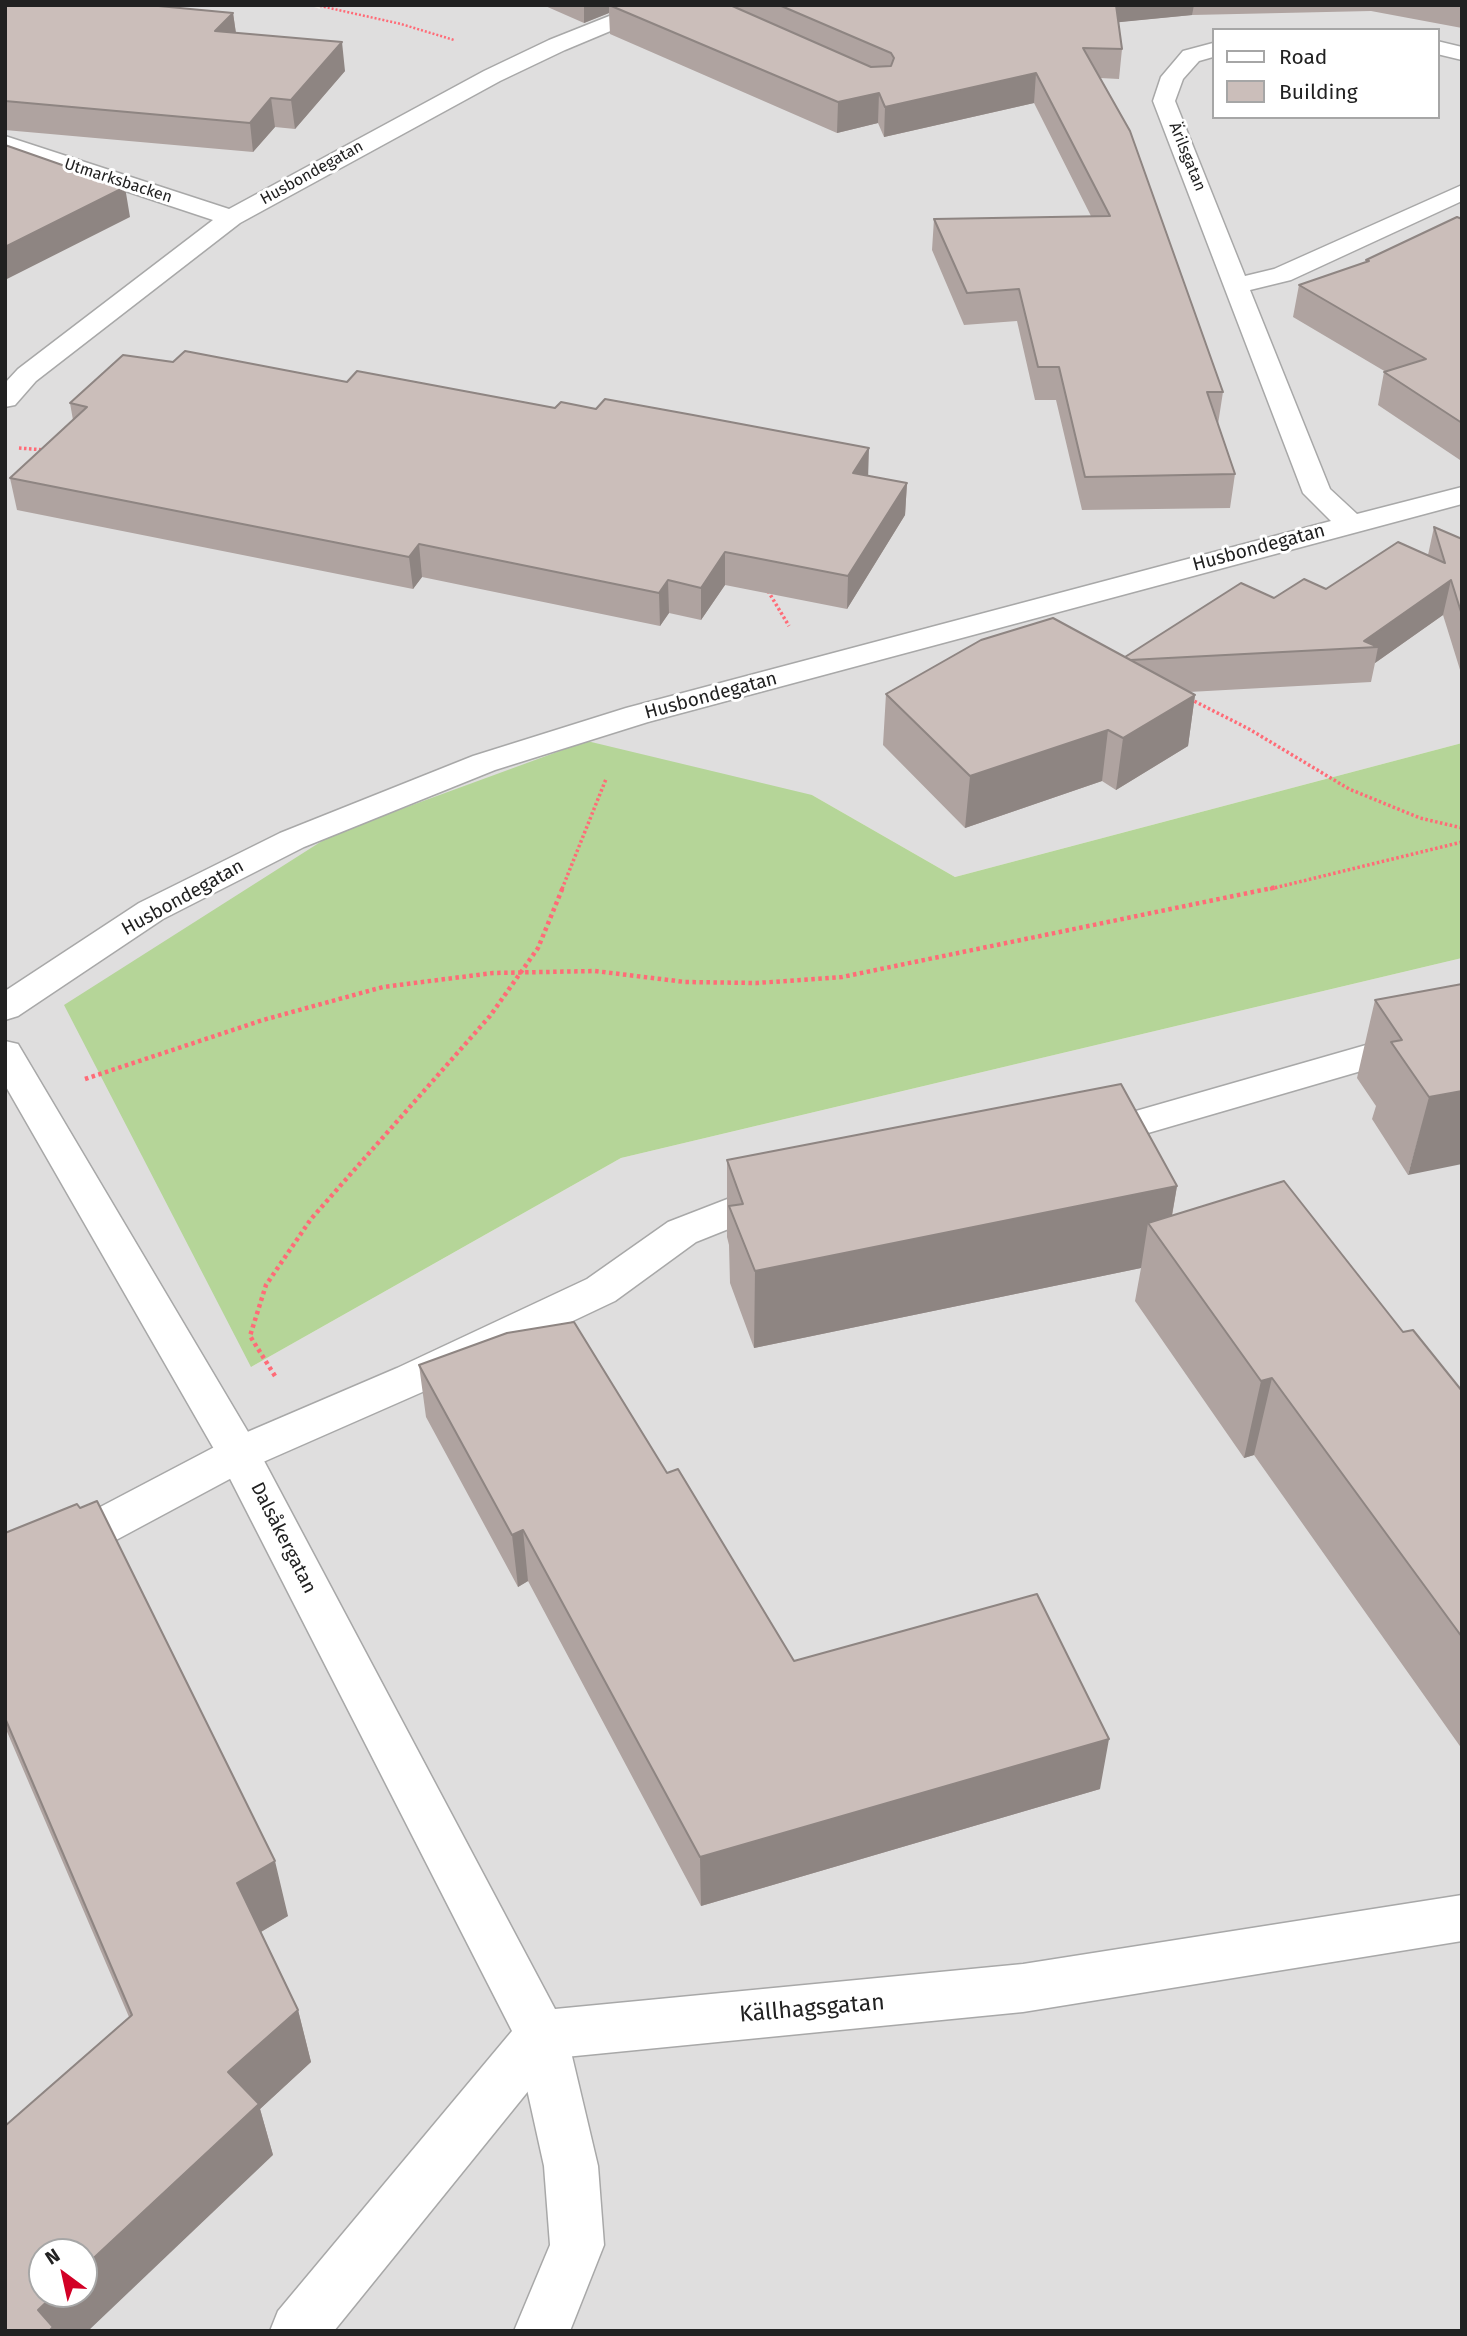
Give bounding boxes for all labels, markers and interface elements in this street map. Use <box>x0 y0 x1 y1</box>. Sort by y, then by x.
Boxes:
legend <box>1212 28 1439 119</box>
text: Road <box>1279 44 1327 70</box>
text: Building <box>1279 79 1358 105</box>
street label: Ärilsgatan <box>1165 120 1209 194</box>
street label: Husbondegatan <box>257 137 367 209</box>
street label: Utmarksbacken <box>62 155 174 207</box>
street label: Husbondegatan <box>1190 519 1328 577</box>
street label: Husbondegatan <box>642 667 780 725</box>
street label: Husbondegatan <box>118 855 248 941</box>
street label: Dalsåkergatan <box>245 1479 321 1597</box>
street label: Källhagsgatan <box>738 1989 886 2029</box>
north arrow <box>28 2238 98 2308</box>
text: N <box>41 2244 64 2270</box>

